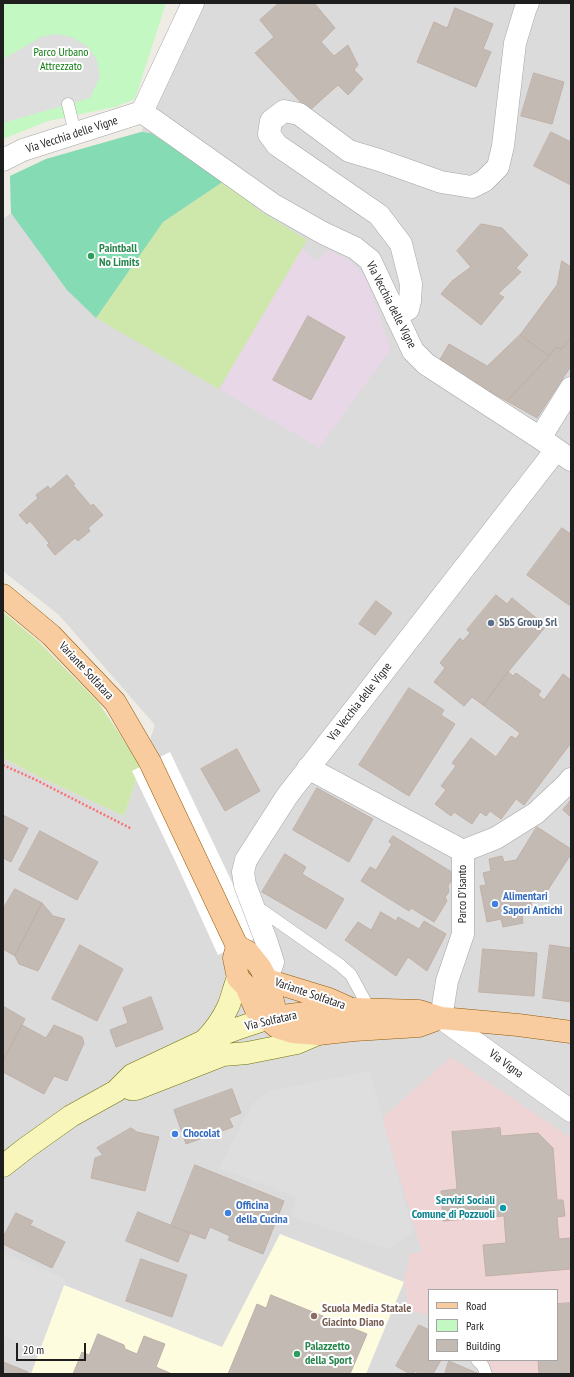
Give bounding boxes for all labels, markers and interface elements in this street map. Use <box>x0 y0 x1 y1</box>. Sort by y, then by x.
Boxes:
park label: Parco Urbano Attrezzato <box>34 46 88 74</box>
street label: Via Vecchia delle Vigne <box>24 113 120 157</box>
place label: Paintball No Limits <box>99 242 139 270</box>
marker: Paintball No Limits <box>86 251 96 261</box>
street label: Via Vecchia delle Vigne <box>363 259 419 351</box>
place label: SbS Group Srl <box>499 616 557 630</box>
marker: SbS Group Srl <box>486 618 496 628</box>
street label: Variante Solfatara <box>56 639 116 703</box>
street label: Via Vecchia delle Vigne <box>325 660 395 744</box>
street label: Parco D'Isanto <box>456 865 470 923</box>
place label: Alimentari Sapori Antichi <box>503 890 562 918</box>
marker: Alimentari Sapori Antichi <box>490 899 500 909</box>
street label: Variante Solfatara <box>273 975 347 1013</box>
street label: Via Solfatara <box>244 1008 298 1034</box>
street label: Via Vigna <box>486 1047 526 1081</box>
place label: Chocolat <box>183 1127 220 1141</box>
marker: Chocolat <box>170 1129 180 1139</box>
place label: Servizi Sociali Comune di Pozzuoli <box>412 1194 495 1222</box>
place label: Officina della Cucina <box>236 1199 288 1227</box>
marker: Servizi Sociali Comune di Pozzuoli <box>498 1203 508 1213</box>
marker: Officina della Cucina <box>223 1208 233 1218</box>
legend <box>428 1289 558 1361</box>
text: Road <box>466 1298 486 1313</box>
place label: Scuola Media Statale Giacinto Diano <box>322 1302 411 1330</box>
marker: Scuola Media Statale Giacinto Diano <box>309 1311 319 1321</box>
text: Park <box>466 1318 484 1333</box>
scale bar <box>18 1335 88 1361</box>
text: Building <box>466 1338 501 1353</box>
place label: Palazzetto della Sport <box>305 1340 352 1368</box>
text: 20 m <box>23 1342 44 1357</box>
marker: Palazzetto della Sport <box>292 1349 302 1359</box>

